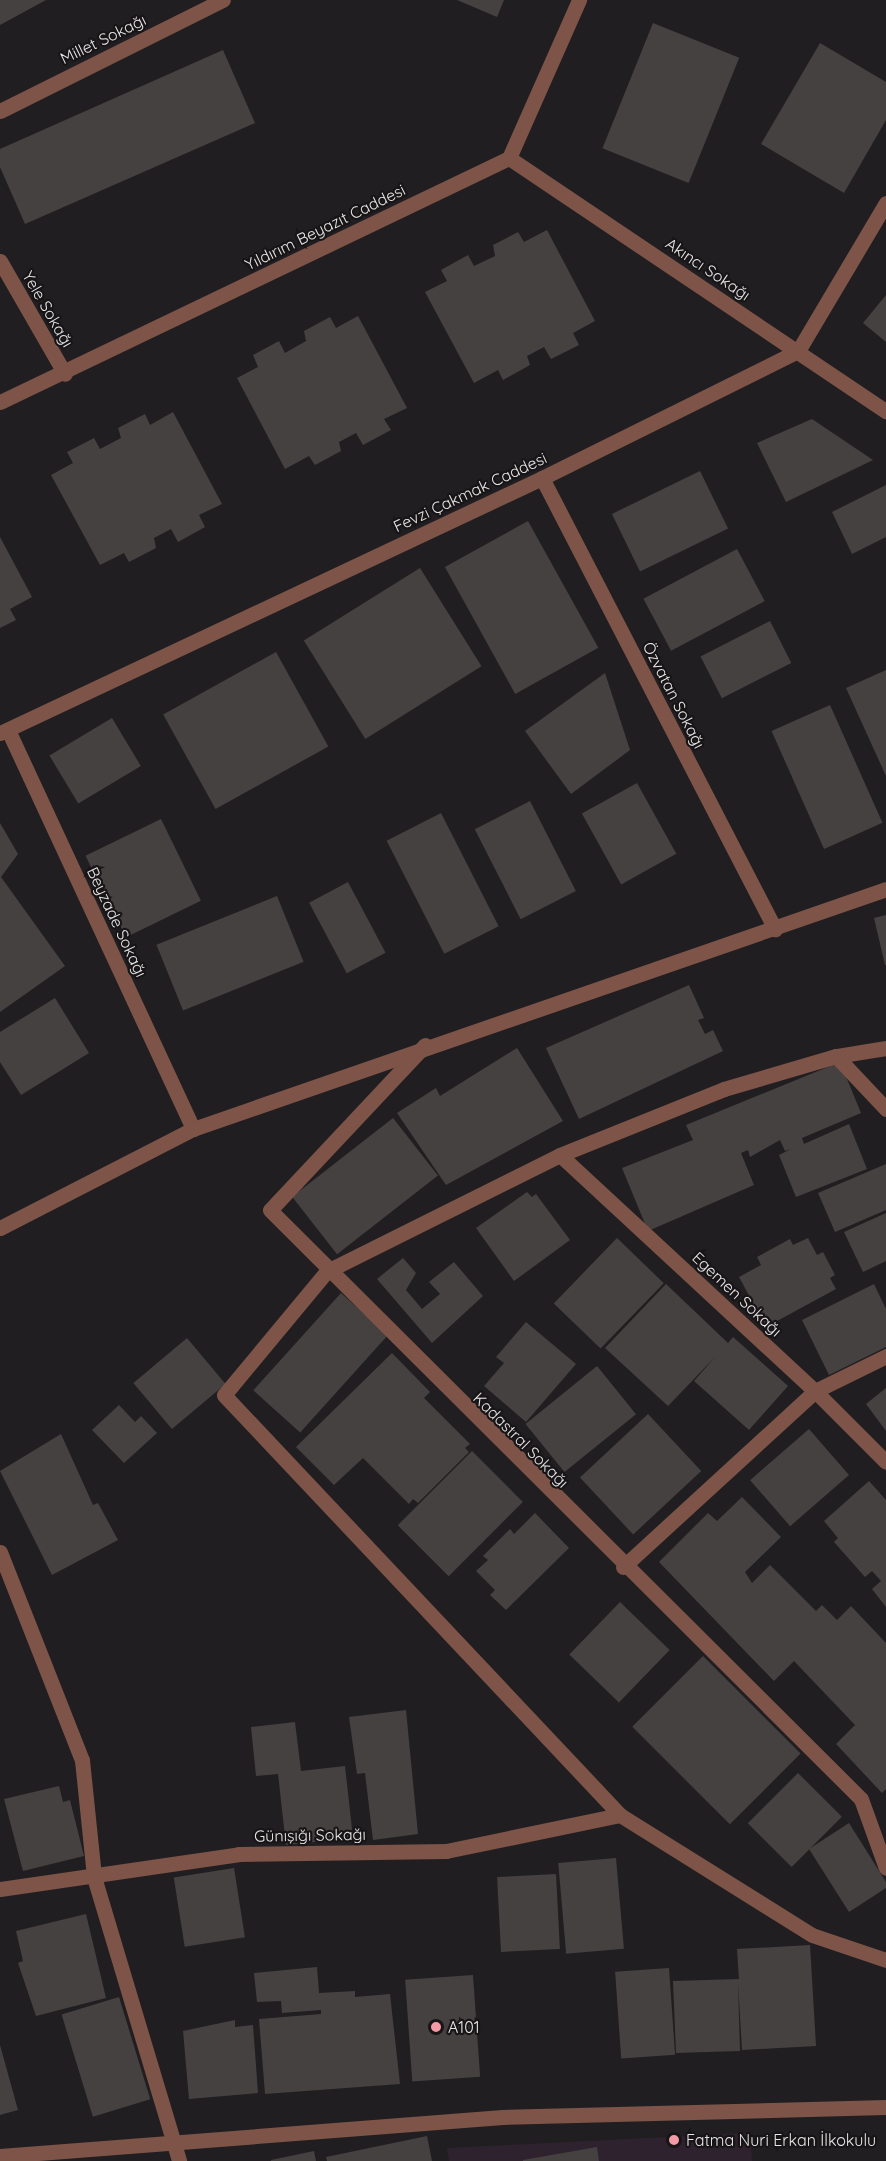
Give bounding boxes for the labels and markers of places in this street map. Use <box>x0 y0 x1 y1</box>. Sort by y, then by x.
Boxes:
place label: A101 <box>448 2017 480 2037</box>
marker: A101 <box>429 2020 443 2034</box>
place label: Fatma Nuri Erkan İlkokulu <box>686 2130 876 2150</box>
marker: Fatma Nuri Erkan İlkokulu <box>667 2133 681 2147</box>

